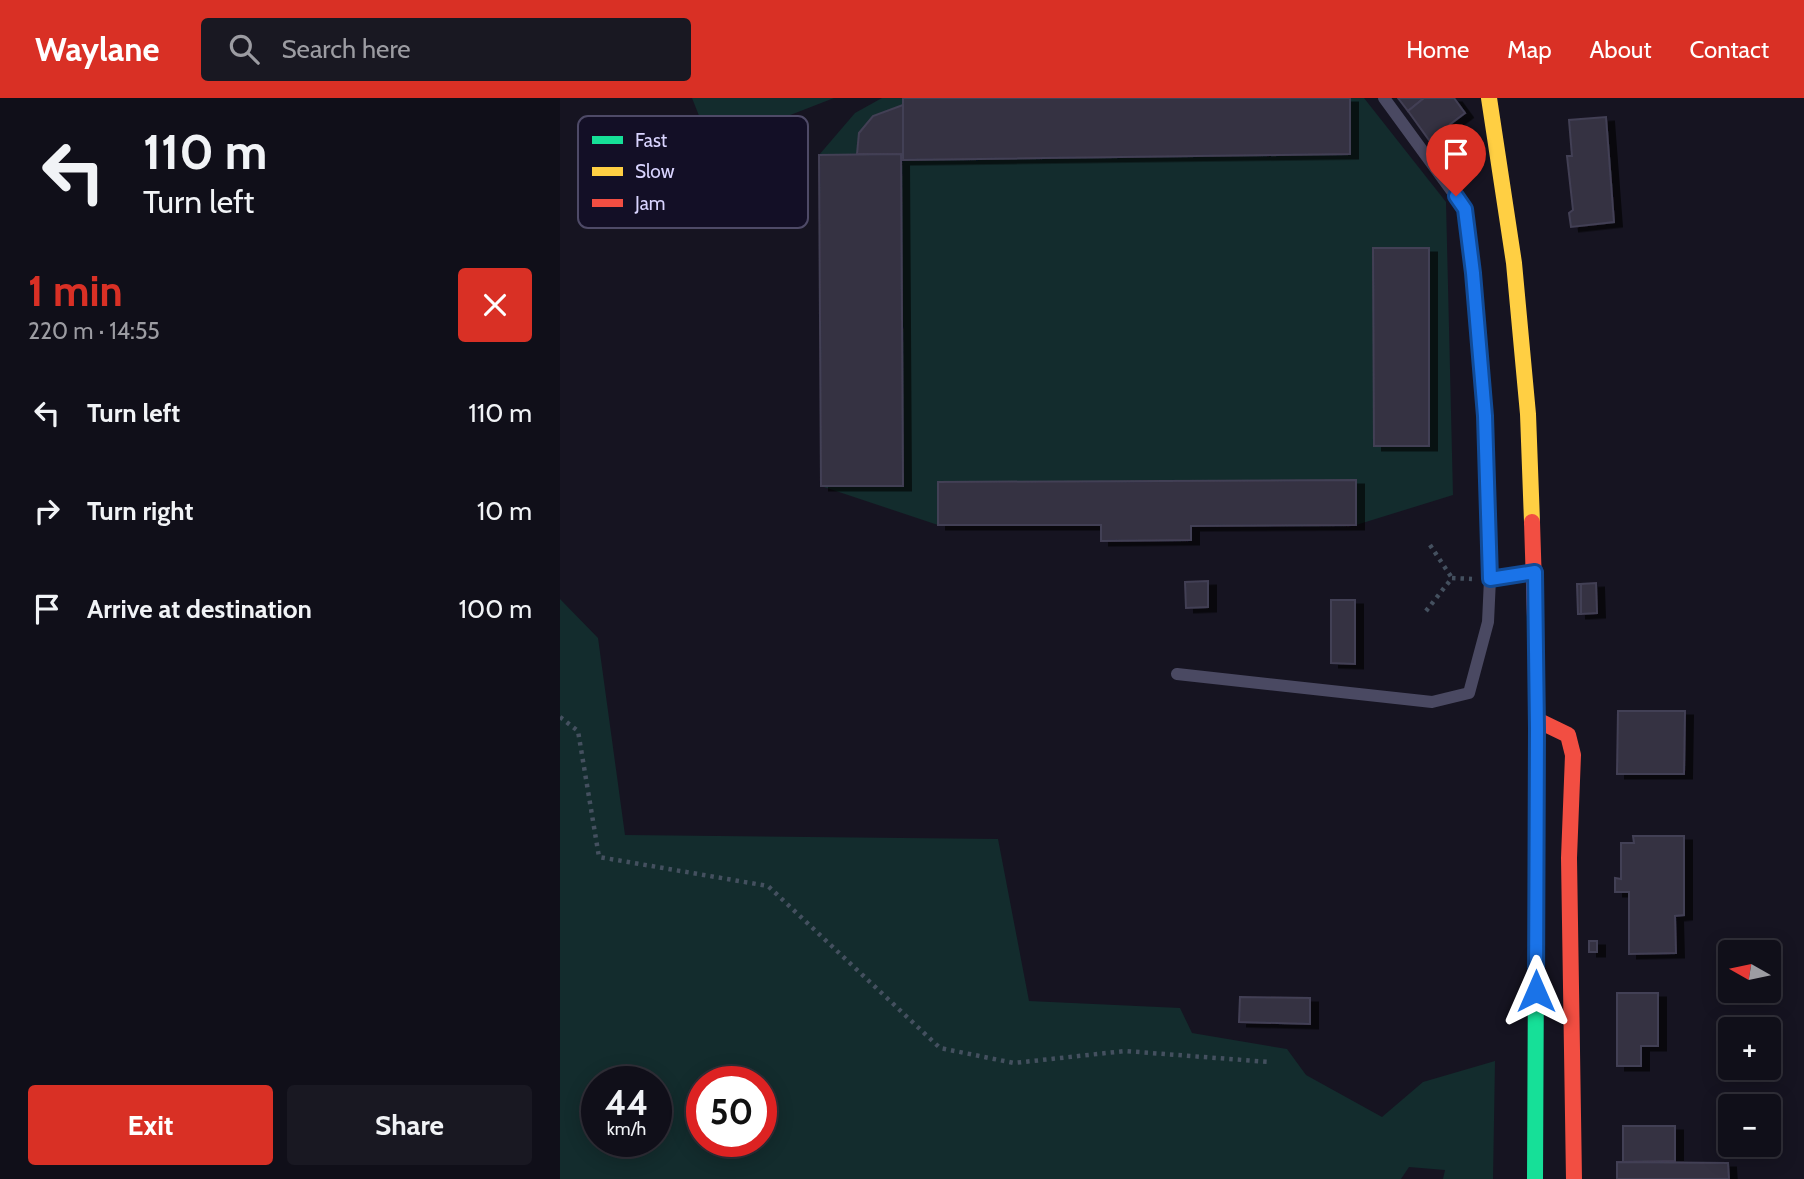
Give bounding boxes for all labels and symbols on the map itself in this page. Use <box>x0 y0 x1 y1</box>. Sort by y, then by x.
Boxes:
legend <box>578 116 808 228</box>
pin <box>1426 124 1486 196</box>
text: Fast <box>635 129 668 152</box>
text: Slow <box>635 160 675 183</box>
text: Jam <box>634 192 665 215</box>
north arrow <box>1718 940 1782 1003</box>
position arrow <box>1499 954 1573 1028</box>
speed limit sign: 50 <box>686 1066 777 1157</box>

